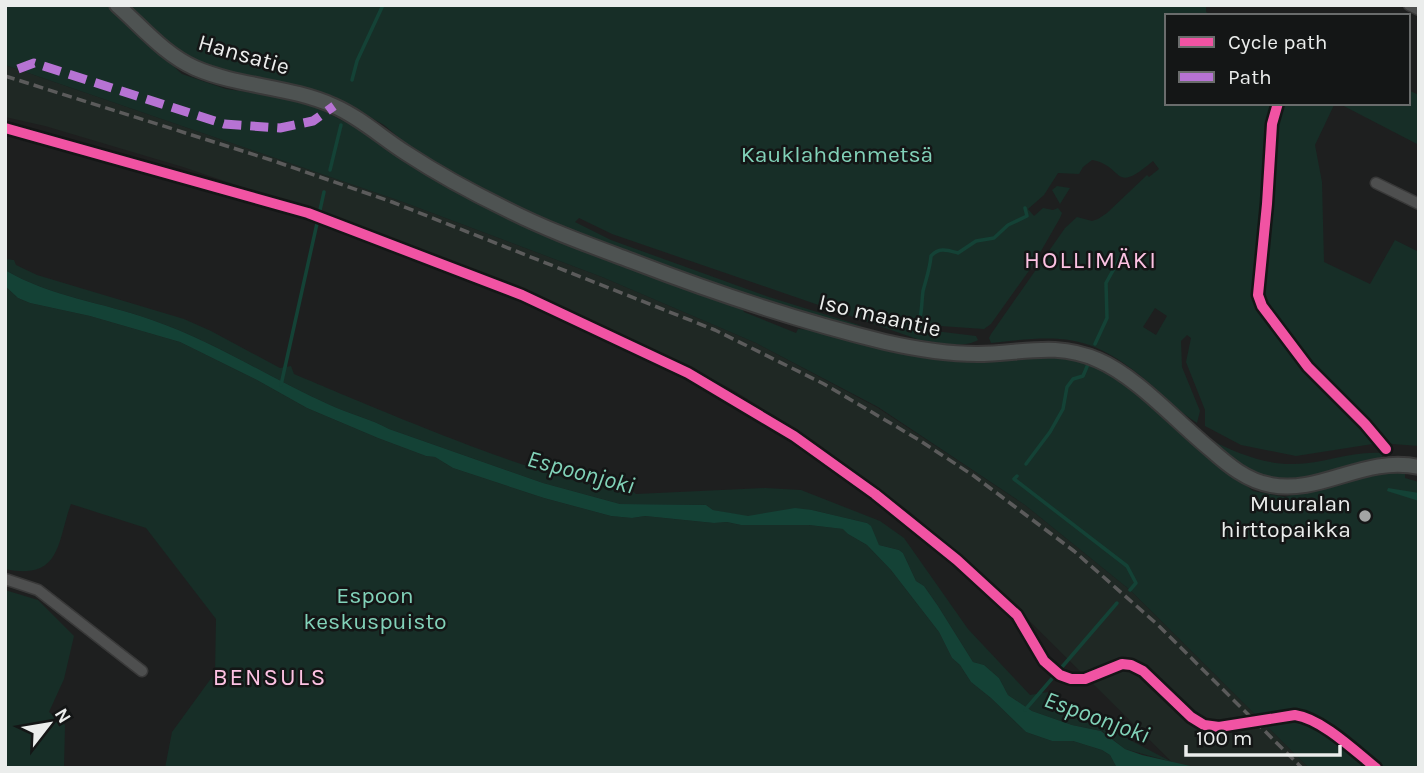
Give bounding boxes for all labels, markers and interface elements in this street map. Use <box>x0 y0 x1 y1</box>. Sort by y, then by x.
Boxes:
legend <box>1165 14 1410 105</box>
street label: Hansatie <box>195 29 293 80</box>
text: Cycle path <box>1228 30 1328 54</box>
text: Path <box>1228 65 1272 89</box>
park label: Kauklahdenmetsä <box>741 141 933 168</box>
district label: HOLLIMÄKI <box>1024 246 1158 274</box>
street label: Iso maantie <box>816 288 944 343</box>
water label: Espoonjoki <box>524 444 638 500</box>
place label: Muuralan hirttopaikka <box>1221 490 1351 543</box>
marker: Muuralan hirttopaikka <box>1357 508 1373 524</box>
park label: Espoon keskuspuisto <box>303 582 447 635</box>
district label: BENSULS <box>213 663 327 691</box>
water label: Espoonjoki <box>1040 685 1154 749</box>
north arrow <box>14 689 84 759</box>
text: N <box>50 704 76 727</box>
scale bar <box>1186 714 1340 758</box>
text: 100 m <box>1196 726 1253 750</box>

